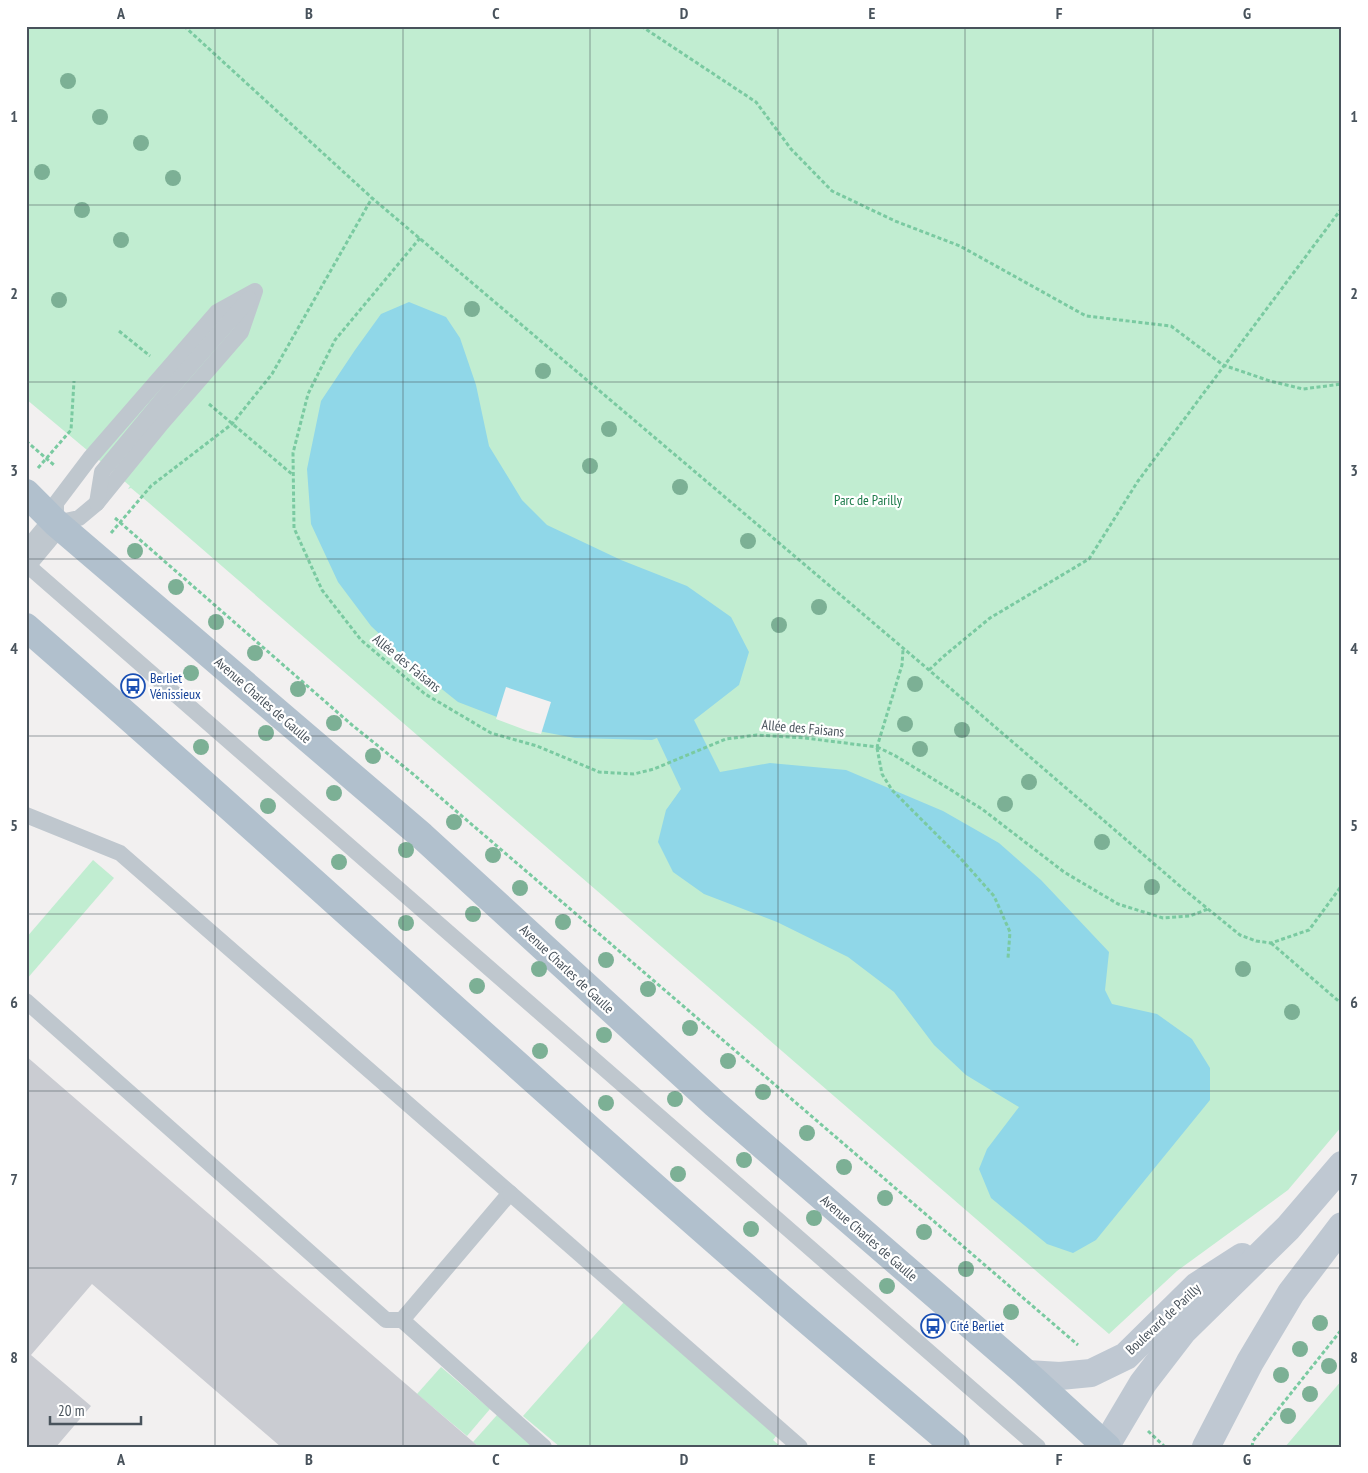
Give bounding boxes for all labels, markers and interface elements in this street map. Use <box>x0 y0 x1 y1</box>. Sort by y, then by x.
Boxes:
text: A <box>116 3 126 23</box>
text: B <box>305 3 313 23</box>
text: C <box>492 3 500 23</box>
text: D <box>680 3 689 23</box>
text: E <box>869 3 876 23</box>
text: F <box>1056 3 1063 23</box>
text: G <box>1243 3 1251 23</box>
text: 1 <box>10 106 18 126</box>
text: 1 <box>1350 106 1358 126</box>
text: 2 <box>10 283 18 303</box>
text: 2 <box>1350 283 1358 303</box>
text: 3 <box>10 460 18 480</box>
text: 3 <box>1350 460 1358 480</box>
park label: Parc de Parilly <box>834 491 903 509</box>
street label: Allée des Faisans <box>369 630 445 696</box>
text: 4 <box>10 638 18 658</box>
text: 4 <box>1350 638 1358 658</box>
street label: Avenue Charles de Gaulle <box>211 653 315 747</box>
place label: Berliet Vénissieux <box>149 669 201 703</box>
bus stop icon: Berliet Vénissieux <box>120 673 146 699</box>
street label: Allée des Faisans <box>761 715 845 741</box>
text: 5 <box>10 815 18 835</box>
text: 5 <box>1350 815 1358 835</box>
street label: Avenue Charles de Gaulle <box>516 921 618 1018</box>
text: 6 <box>10 992 18 1012</box>
text: 6 <box>1350 992 1358 1012</box>
text: 7 <box>10 1169 18 1189</box>
text: 7 <box>1350 1169 1358 1189</box>
street label: Avenue Charles de Gaulle <box>817 1191 921 1285</box>
street label: Boulevard de Parilly <box>1122 1279 1205 1358</box>
bus stop icon: Cité Berliet <box>920 1313 946 1339</box>
place label: Cité Berliet <box>950 1317 1004 1335</box>
text: 8 <box>10 1347 18 1367</box>
text: 8 <box>1350 1347 1358 1367</box>
scale bar <box>50 1393 141 1425</box>
text: 20 m <box>58 1401 84 1420</box>
text: A <box>116 1449 126 1469</box>
text: B <box>305 1449 313 1469</box>
text: C <box>492 1449 500 1469</box>
text: D <box>680 1449 689 1469</box>
text: E <box>869 1449 876 1469</box>
text: F <box>1056 1449 1063 1469</box>
text: G <box>1243 1449 1251 1469</box>

